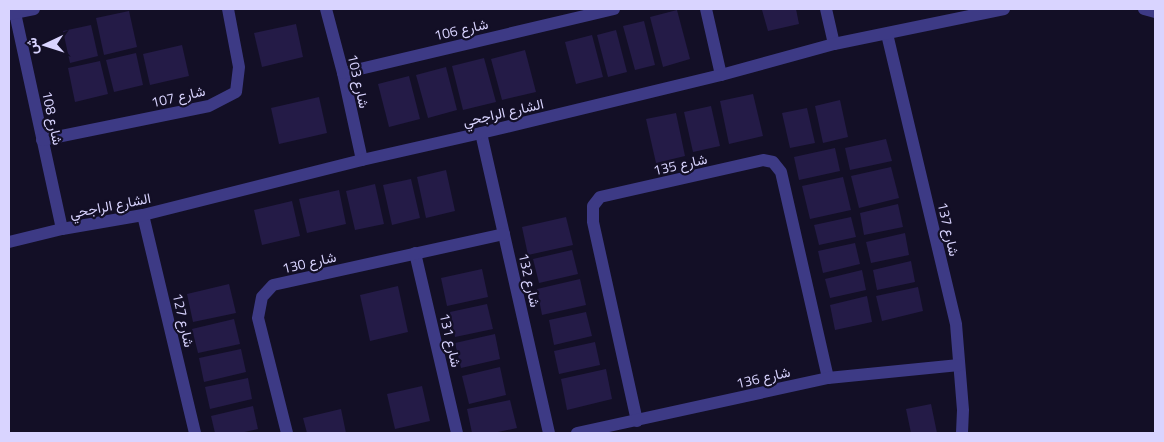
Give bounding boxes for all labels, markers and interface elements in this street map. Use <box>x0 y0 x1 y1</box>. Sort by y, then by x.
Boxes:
street label: شارع 106 <box>432 13 490 46</box>
north arrow <box>20 20 70 70</box>
text: ش <box>20 37 43 55</box>
street label: شارع 103 <box>342 52 375 110</box>
street label: شارع 107 <box>149 80 207 113</box>
street label: شارع 108 <box>36 89 69 147</box>
street label: الشارع الراجحي <box>461 93 546 133</box>
street label: شارع 135 <box>651 148 709 181</box>
street label: الشارع الراجحي <box>68 187 153 225</box>
street label: شارع 137 <box>932 200 965 258</box>
street label: شارع 130 <box>280 246 338 279</box>
street label: شارع 132 <box>513 251 546 309</box>
street label: شارع 127 <box>167 291 200 349</box>
street label: شارع 131 <box>434 311 467 369</box>
street label: شارع 136 <box>734 361 792 394</box>

